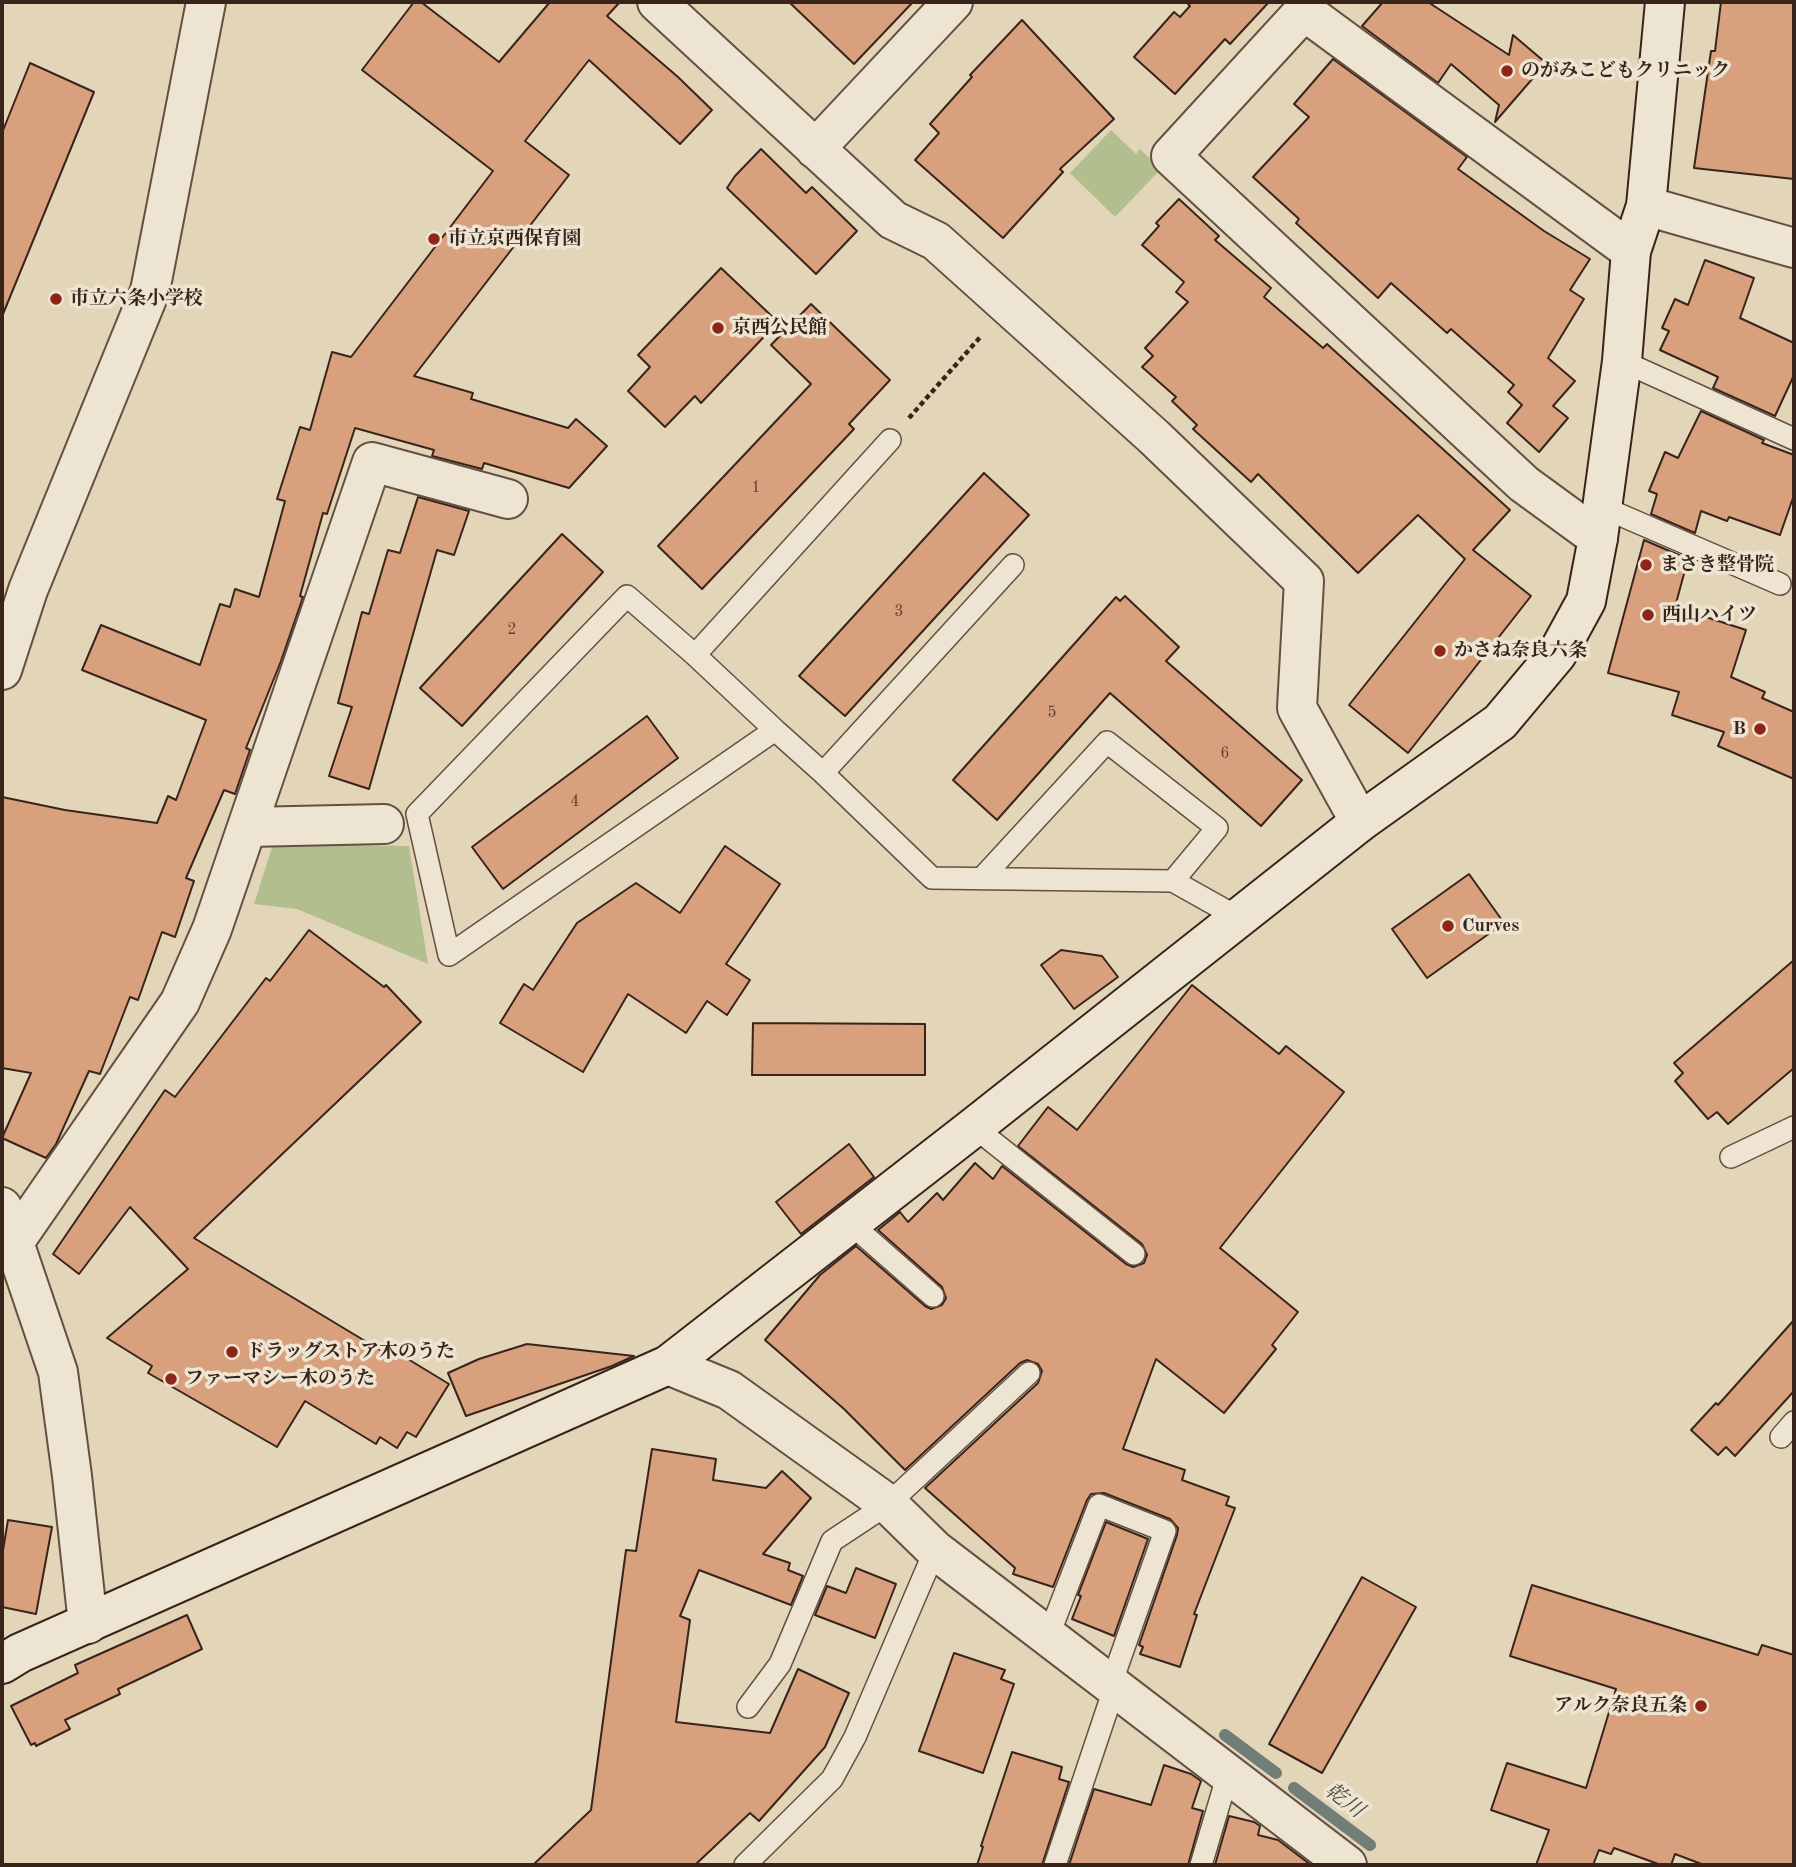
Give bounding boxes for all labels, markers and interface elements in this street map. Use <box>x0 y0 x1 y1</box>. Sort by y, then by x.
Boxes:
place label: のがみこどもクリニック <box>1521 60 1730 82</box>
marker: のがみこどもクリニック <box>1499 63 1515 79</box>
place label: 市立京西保育園 <box>448 228 581 250</box>
marker: 市立京西保育園 <box>426 231 442 247</box>
place label: 市立六条小学校 <box>70 288 203 310</box>
marker: 市立六条小学校 <box>48 291 64 307</box>
place label: 京西公民館 <box>732 317 827 339</box>
marker: 京西公民館 <box>710 320 726 336</box>
house number: 1 <box>751 478 761 498</box>
place label: まさき整骨院 <box>1660 554 1774 576</box>
marker: まさき整骨院 <box>1638 557 1654 573</box>
house number: 3 <box>894 602 904 622</box>
place label: 西山ハイツ <box>1662 604 1757 626</box>
marker: 西山ハイツ <box>1640 607 1656 623</box>
house number: 2 <box>507 620 517 640</box>
place label: かさね奈良六条 <box>1454 640 1587 662</box>
marker: かさね奈良六条 <box>1432 643 1448 659</box>
house number: 5 <box>1047 703 1057 723</box>
place label: B <box>1733 718 1746 740</box>
marker: B <box>1752 721 1768 737</box>
house number: 6 <box>1220 744 1230 764</box>
house number: 4 <box>570 792 580 812</box>
place label: Curves <box>1462 915 1519 937</box>
marker: Curves <box>1440 918 1456 934</box>
place label: ドラッグストア木のうた <box>246 1341 455 1363</box>
marker: ドラッグストア木のうた <box>224 1344 240 1360</box>
place label: ファーマシー木のうた <box>185 1368 375 1390</box>
marker: ファーマシー木のうた <box>163 1371 179 1387</box>
place label: アルク奈良五条 <box>1554 1695 1687 1717</box>
marker: アルク奈良五条 <box>1693 1698 1709 1714</box>
water label: 乾川 <box>1320 1778 1368 1824</box>

